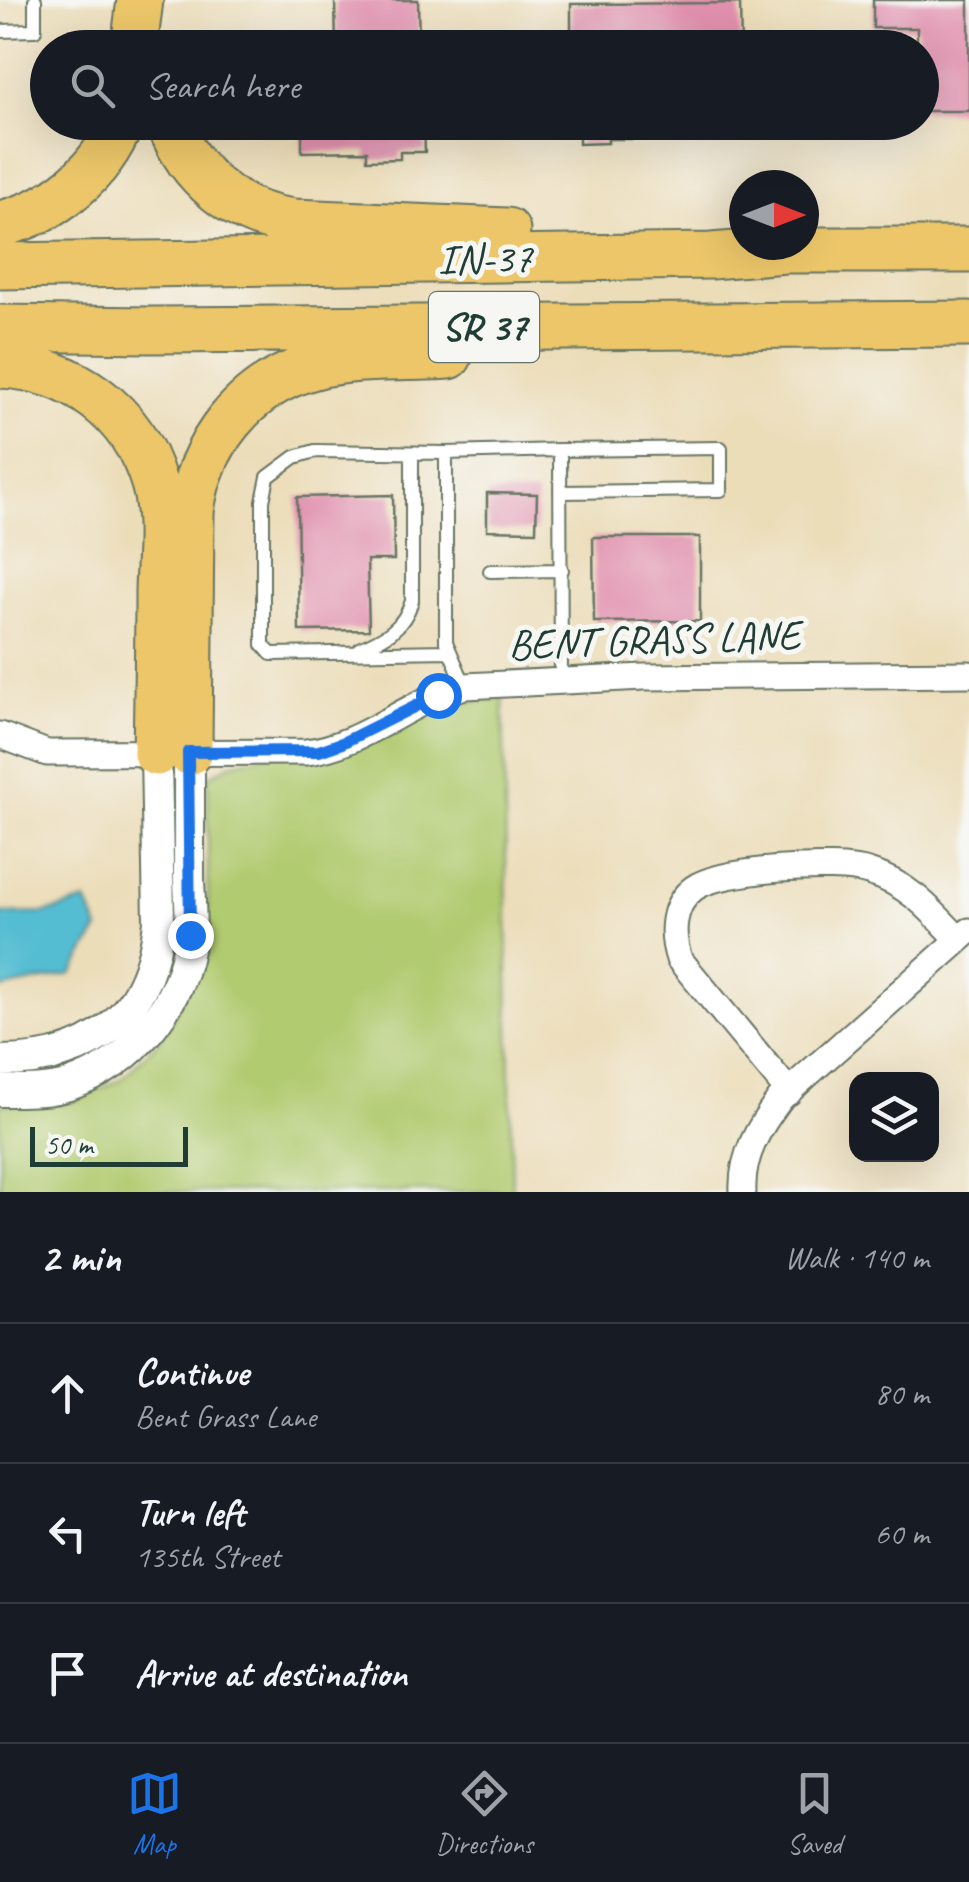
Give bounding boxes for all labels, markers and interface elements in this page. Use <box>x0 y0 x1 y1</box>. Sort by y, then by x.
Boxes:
search box <box>30 30 939 140</box>
icon: search <box>65 58 120 113</box>
text: Search here <box>145 62 300 109</box>
north arrow <box>729 170 819 260</box>
street label: IN-37 <box>437 232 535 286</box>
road number: SR 37 <box>429 292 539 362</box>
street label: BENT GRASS LANE <box>507 608 806 672</box>
route start <box>416 673 462 719</box>
route end <box>168 913 214 959</box>
map controls <box>849 1072 939 1162</box>
button: layers <box>849 1072 939 1162</box>
scale bar <box>30 1122 188 1166</box>
text: 50 m <box>45 1127 93 1162</box>
text: 2 min <box>40 1231 120 1284</box>
text: Walk · 140 m <box>785 1237 929 1278</box>
text: Continue <box>135 1349 249 1396</box>
icon: ahead <box>40 1366 95 1421</box>
text: 80 m <box>875 1373 929 1414</box>
text: Bent Grass Lane <box>135 1396 316 1437</box>
text: Turn left <box>135 1489 245 1536</box>
icon: left <box>40 1506 95 1561</box>
text: 60 m <box>875 1513 929 1554</box>
text: 135th Street <box>135 1536 280 1577</box>
icon: arrive <box>40 1646 95 1701</box>
text: Arrive at destination <box>135 1650 407 1697</box>
tab: Map <box>127 1766 182 1861</box>
tab: Directions <box>436 1766 533 1861</box>
tab: Saved <box>787 1766 842 1861</box>

